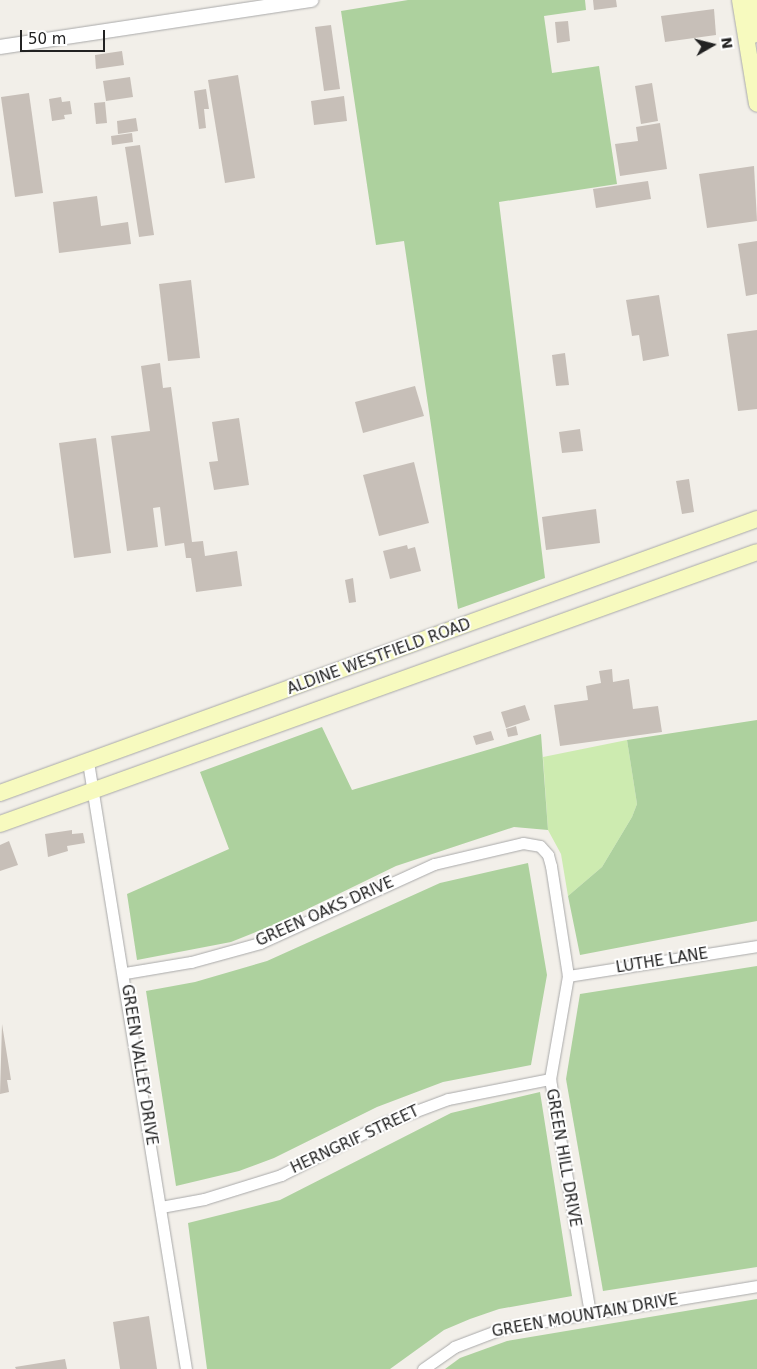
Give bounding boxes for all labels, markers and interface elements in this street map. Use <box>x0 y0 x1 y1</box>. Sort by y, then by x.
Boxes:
scale bar <box>22 20 108 52</box>
north arrow <box>687 20 737 70</box>
text: 50 m <box>28 30 66 48</box>
text: N <box>718 36 736 50</box>
street label: ALDINE WESTFIELD ROAD <box>285 615 473 699</box>
street label: GREEN OAKS DRIVE <box>253 873 397 951</box>
street label: LUTHE LANE <box>615 945 709 977</box>
street label: GREEN VALLEY DRIVE <box>117 983 161 1147</box>
street label: GREEN HILL DRIVE <box>542 1087 584 1229</box>
street label: HERNGRIF STREET <box>288 1102 422 1178</box>
street label: GREEN MOUNTAIN DRIVE <box>490 1291 680 1341</box>

